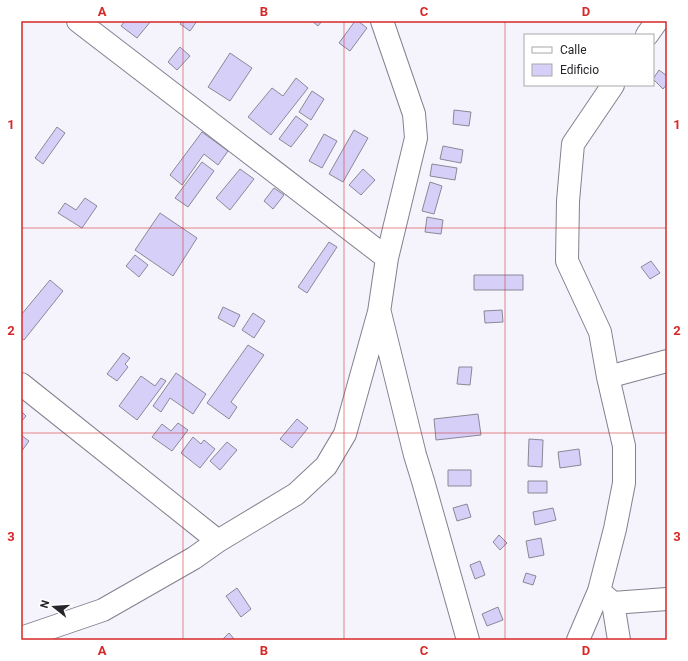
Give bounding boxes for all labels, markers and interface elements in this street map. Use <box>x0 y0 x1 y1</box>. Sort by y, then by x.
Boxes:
text: A <box>98 4 107 19</box>
text: B <box>260 4 268 19</box>
text: C <box>420 4 429 19</box>
text: D <box>582 4 590 19</box>
legend <box>524 34 654 86</box>
text: Calle <box>560 43 587 57</box>
text: Edificio <box>560 63 599 77</box>
text: 1 <box>7 117 15 132</box>
text: 1 <box>673 117 681 132</box>
text: 2 <box>7 323 15 338</box>
text: 2 <box>673 323 681 338</box>
text: 3 <box>7 529 15 544</box>
text: 3 <box>673 529 681 544</box>
north arrow <box>34 587 74 627</box>
text: N <box>38 598 52 610</box>
text: A <box>98 643 107 658</box>
text: B <box>260 643 268 658</box>
text: C <box>420 643 429 658</box>
text: D <box>582 643 590 658</box>

